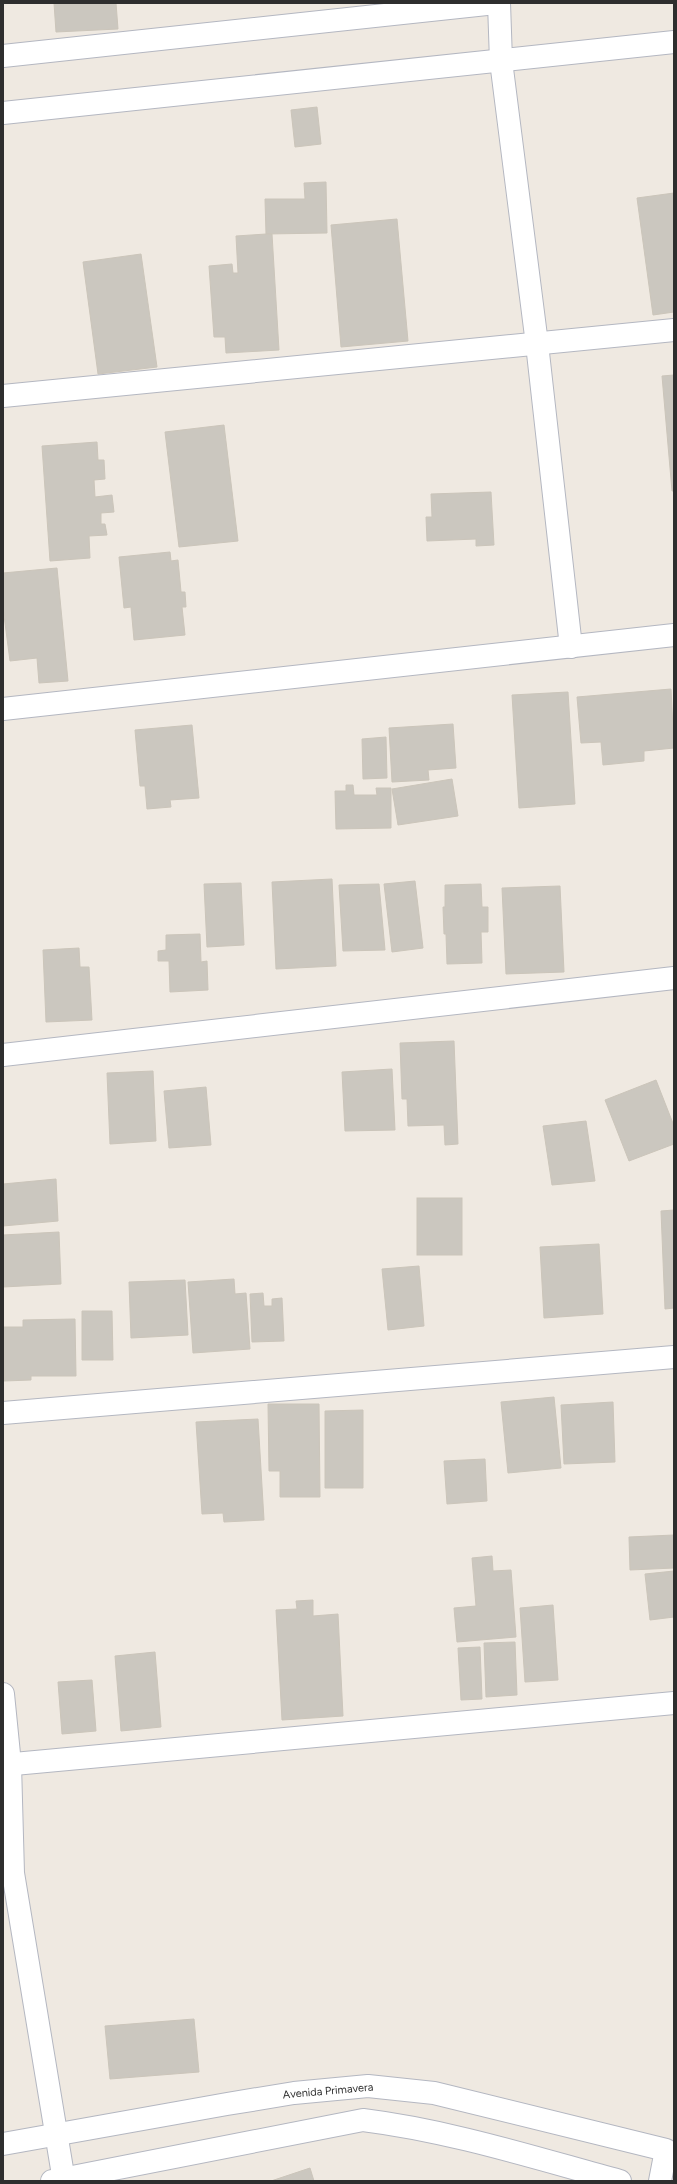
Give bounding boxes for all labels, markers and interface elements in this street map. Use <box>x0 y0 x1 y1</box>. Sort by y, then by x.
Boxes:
street label: Avenida Primavera <box>282 2081 374 2101</box>

